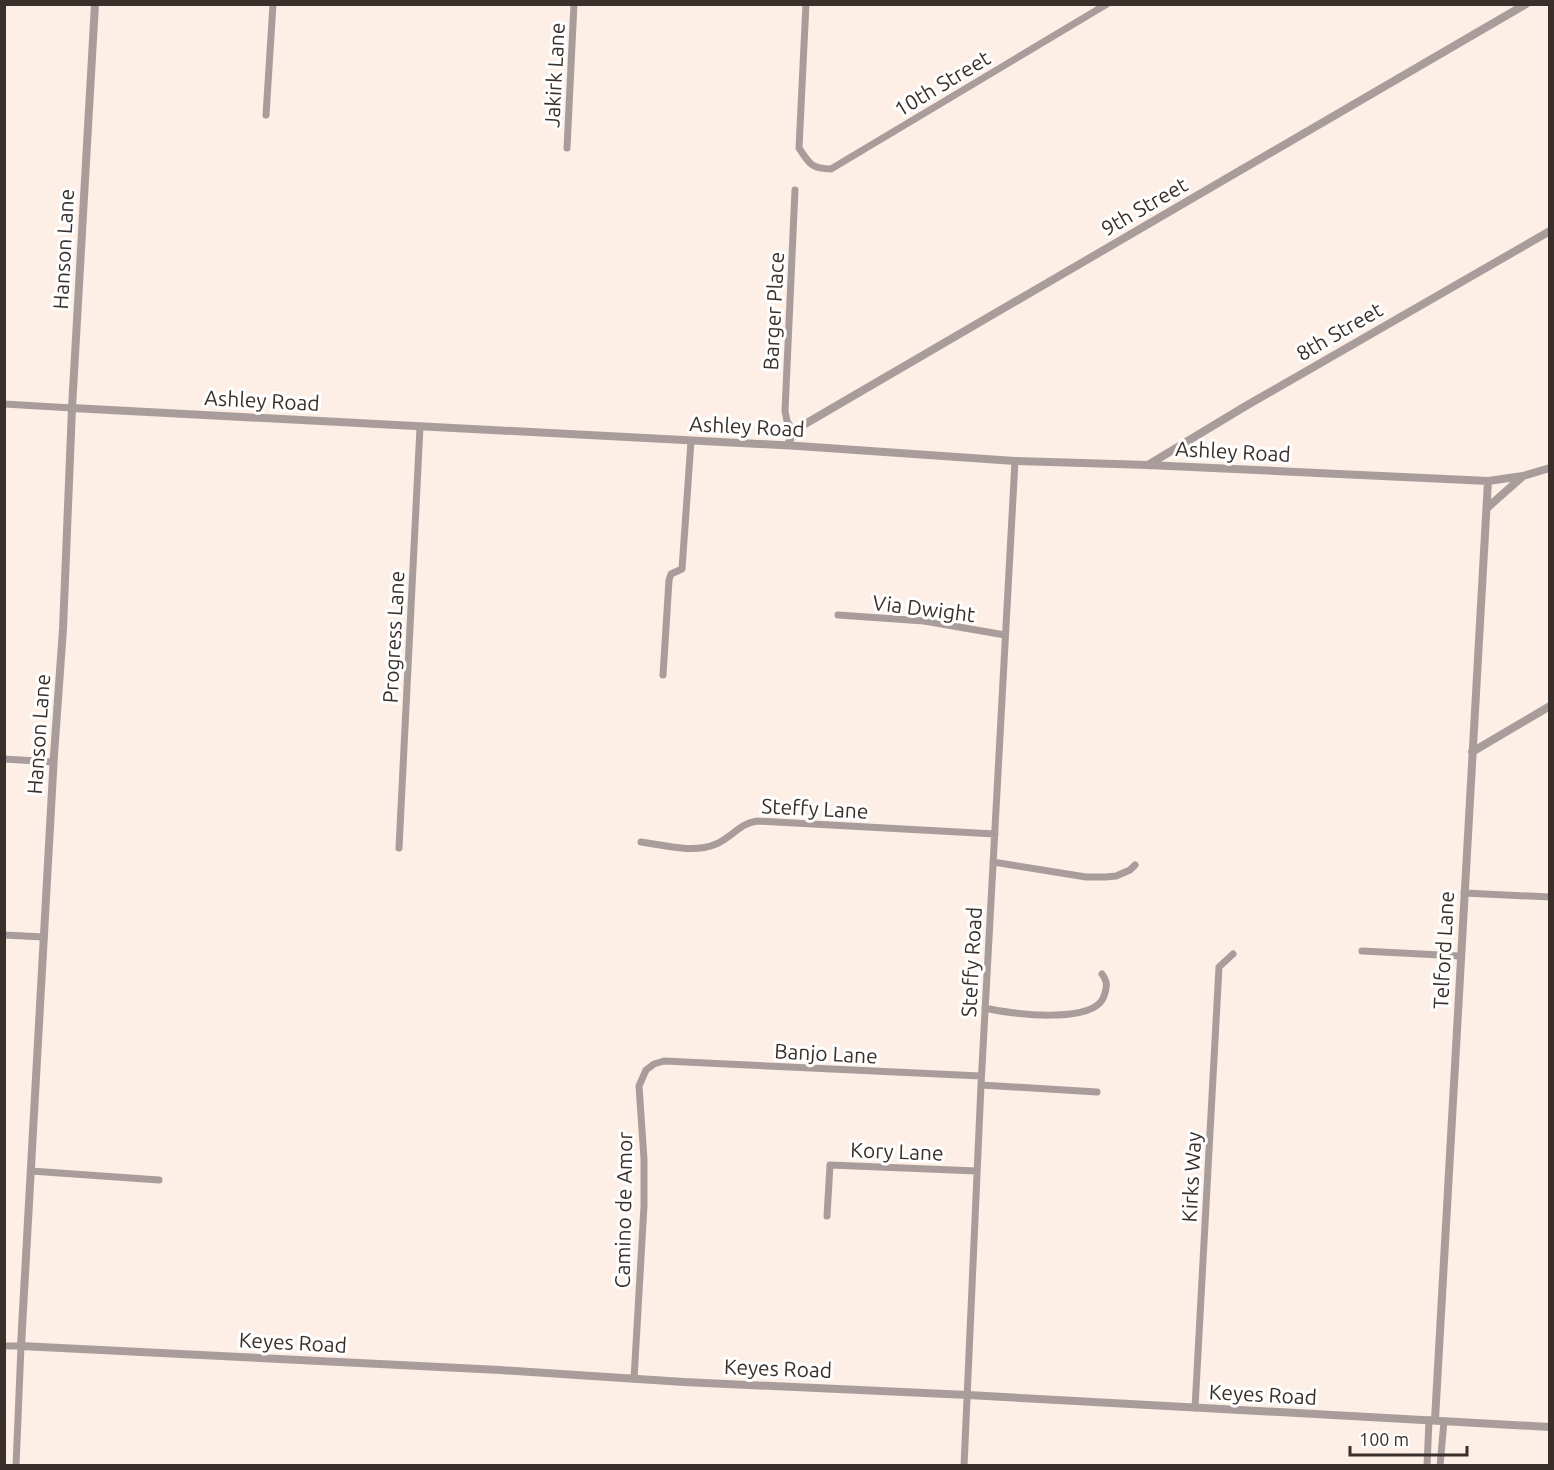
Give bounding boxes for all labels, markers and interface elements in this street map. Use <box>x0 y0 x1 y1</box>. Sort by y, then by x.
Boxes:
street label: Jakirk Lane <box>539 22 569 128</box>
street label: 10th Street <box>890 45 994 121</box>
street label: 9th Street <box>1097 172 1191 240</box>
street label: Hanson Lane <box>48 188 78 310</box>
street label: Barger Place <box>758 251 788 371</box>
street label: 8th Street <box>1292 297 1386 365</box>
street label: Ashley Road <box>204 385 320 415</box>
street label: Ashley Road <box>689 411 805 441</box>
street label: Ashley Road <box>1175 436 1291 466</box>
street label: Progress Lane <box>378 570 408 704</box>
street label: Via Dwight <box>871 590 977 626</box>
street label: Hanson Lane <box>22 673 54 795</box>
street label: Steffy Lane <box>761 793 869 823</box>
street label: Telford Lane <box>1428 890 1458 1010</box>
street label: Steffy Road <box>956 906 986 1018</box>
street label: Banjo Lane <box>774 1038 878 1068</box>
street label: Camino de Amor <box>610 1131 636 1289</box>
street label: Kirks Way <box>1177 1131 1205 1223</box>
street label: Kory Lane <box>850 1137 944 1165</box>
street label: Keyes Road <box>238 1327 348 1357</box>
street label: Keyes Road <box>724 1354 832 1382</box>
street label: Keyes Road <box>1208 1379 1318 1409</box>
scale bar <box>1350 1419 1467 1457</box>
text: 100 m <box>1359 1429 1409 1449</box>

